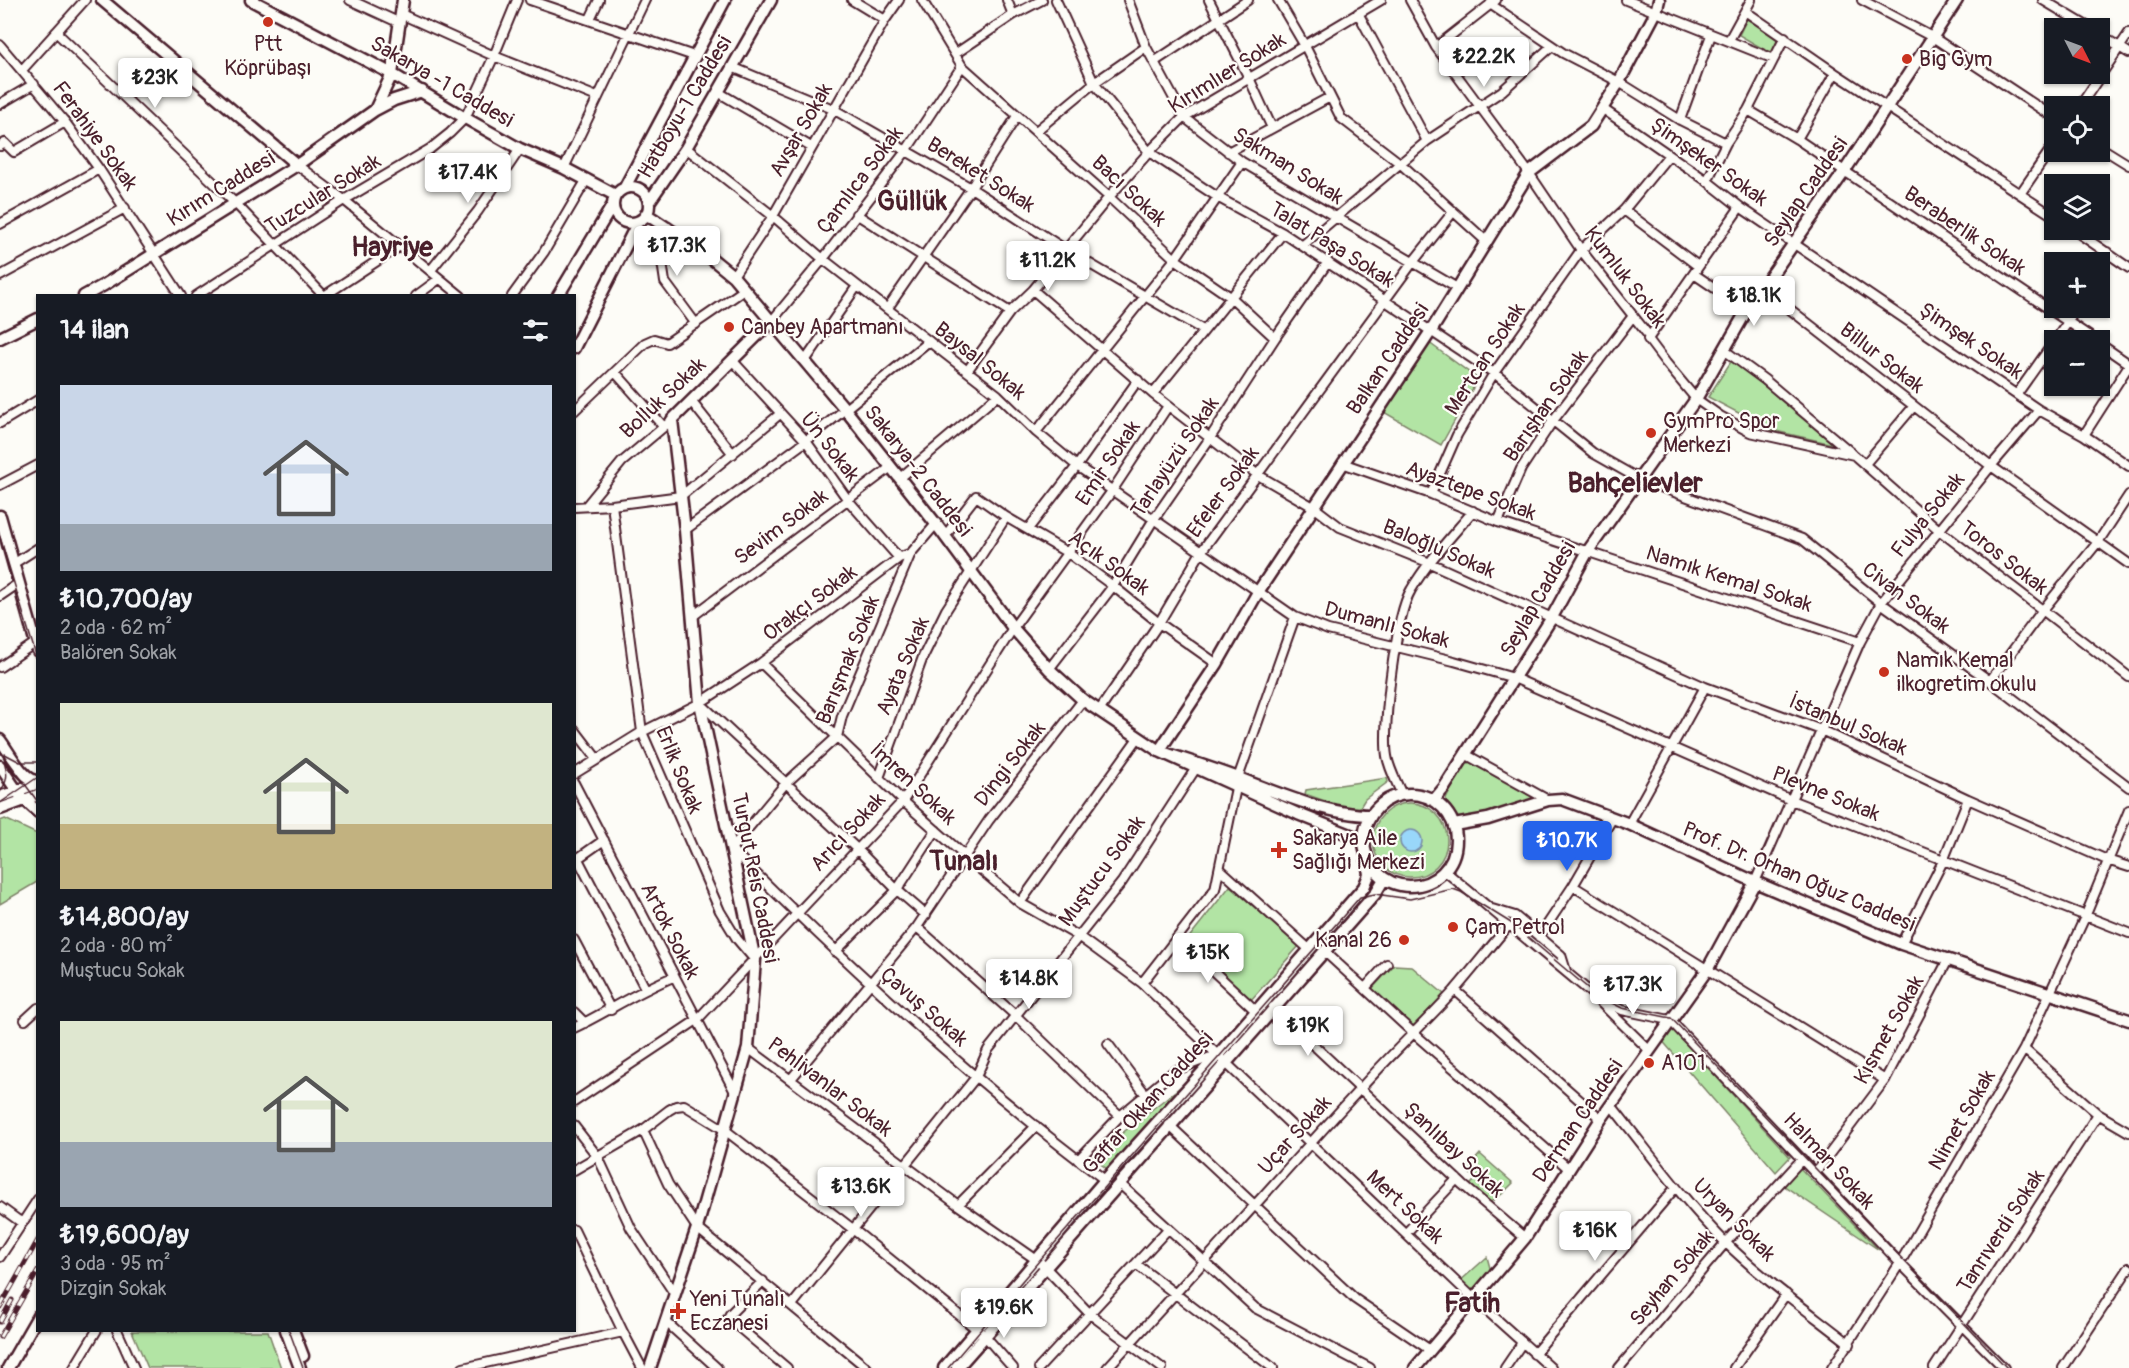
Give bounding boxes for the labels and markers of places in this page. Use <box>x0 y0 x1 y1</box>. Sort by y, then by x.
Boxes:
marker: Ptt Köprübaşı <box>261 15 275 29</box>
place label: Ptt Köprübaşı <box>224 31 312 82</box>
pin: ₺22.2K <box>1435 37 1533 88</box>
place label: Big Gym <box>1919 46 1992 73</box>
marker: Big Gym <box>1900 52 1914 66</box>
pin: ₺23K <box>119 58 191 109</box>
pin: ₺17.4K <box>419 153 517 204</box>
pin: ₺17.3K <box>628 226 726 277</box>
pin: ₺11.2K <box>999 241 1097 292</box>
pin: ₺18.1K <box>1705 276 1803 327</box>
place label: Canbey Apartmanı <box>741 314 904 341</box>
marker: Canbey Apartmanı <box>722 320 736 334</box>
place label: GymPro Spor Merkezi <box>1663 408 1780 459</box>
marker: GymPro Spor Merkezi <box>1644 426 1658 440</box>
place label: Namık Kemal ilkogretim okulu <box>1896 647 2036 698</box>
marker: Namık Kemal ilkogretim okulu <box>1877 665 1891 679</box>
pin: ₺10.7K <box>1518 821 1616 872</box>
place label: Sakarya Aile Sağlığı Merkezi <box>1292 825 1425 876</box>
marker: Sakarya Aile Sağlığı Merkezi <box>1270 841 1288 859</box>
place label: Çam Petrol <box>1465 914 1565 941</box>
marker: Çam Petrol <box>1446 920 1460 934</box>
place label: Kanal 26 <box>1315 927 1392 954</box>
pin: ₺15K <box>1172 933 1244 984</box>
marker: Kanal 26 <box>1397 933 1411 947</box>
pin: ₺14.8K <box>980 959 1078 1010</box>
pin: ₺17.3K <box>1584 965 1682 1016</box>
pin: ₺19K <box>1272 1006 1344 1057</box>
place label: A101 <box>1661 1050 1705 1077</box>
marker: A101 <box>1642 1056 1656 1070</box>
pin: ₺13.6K <box>812 1167 910 1218</box>
pin: ₺16K <box>1559 1211 1631 1262</box>
place label: Yeni Tunalı Eczanesi <box>689 1286 785 1337</box>
pin: ₺19.6K <box>955 1288 1053 1339</box>
marker: Yeni Tunalı Eczanesi <box>671 1304 685 1318</box>

